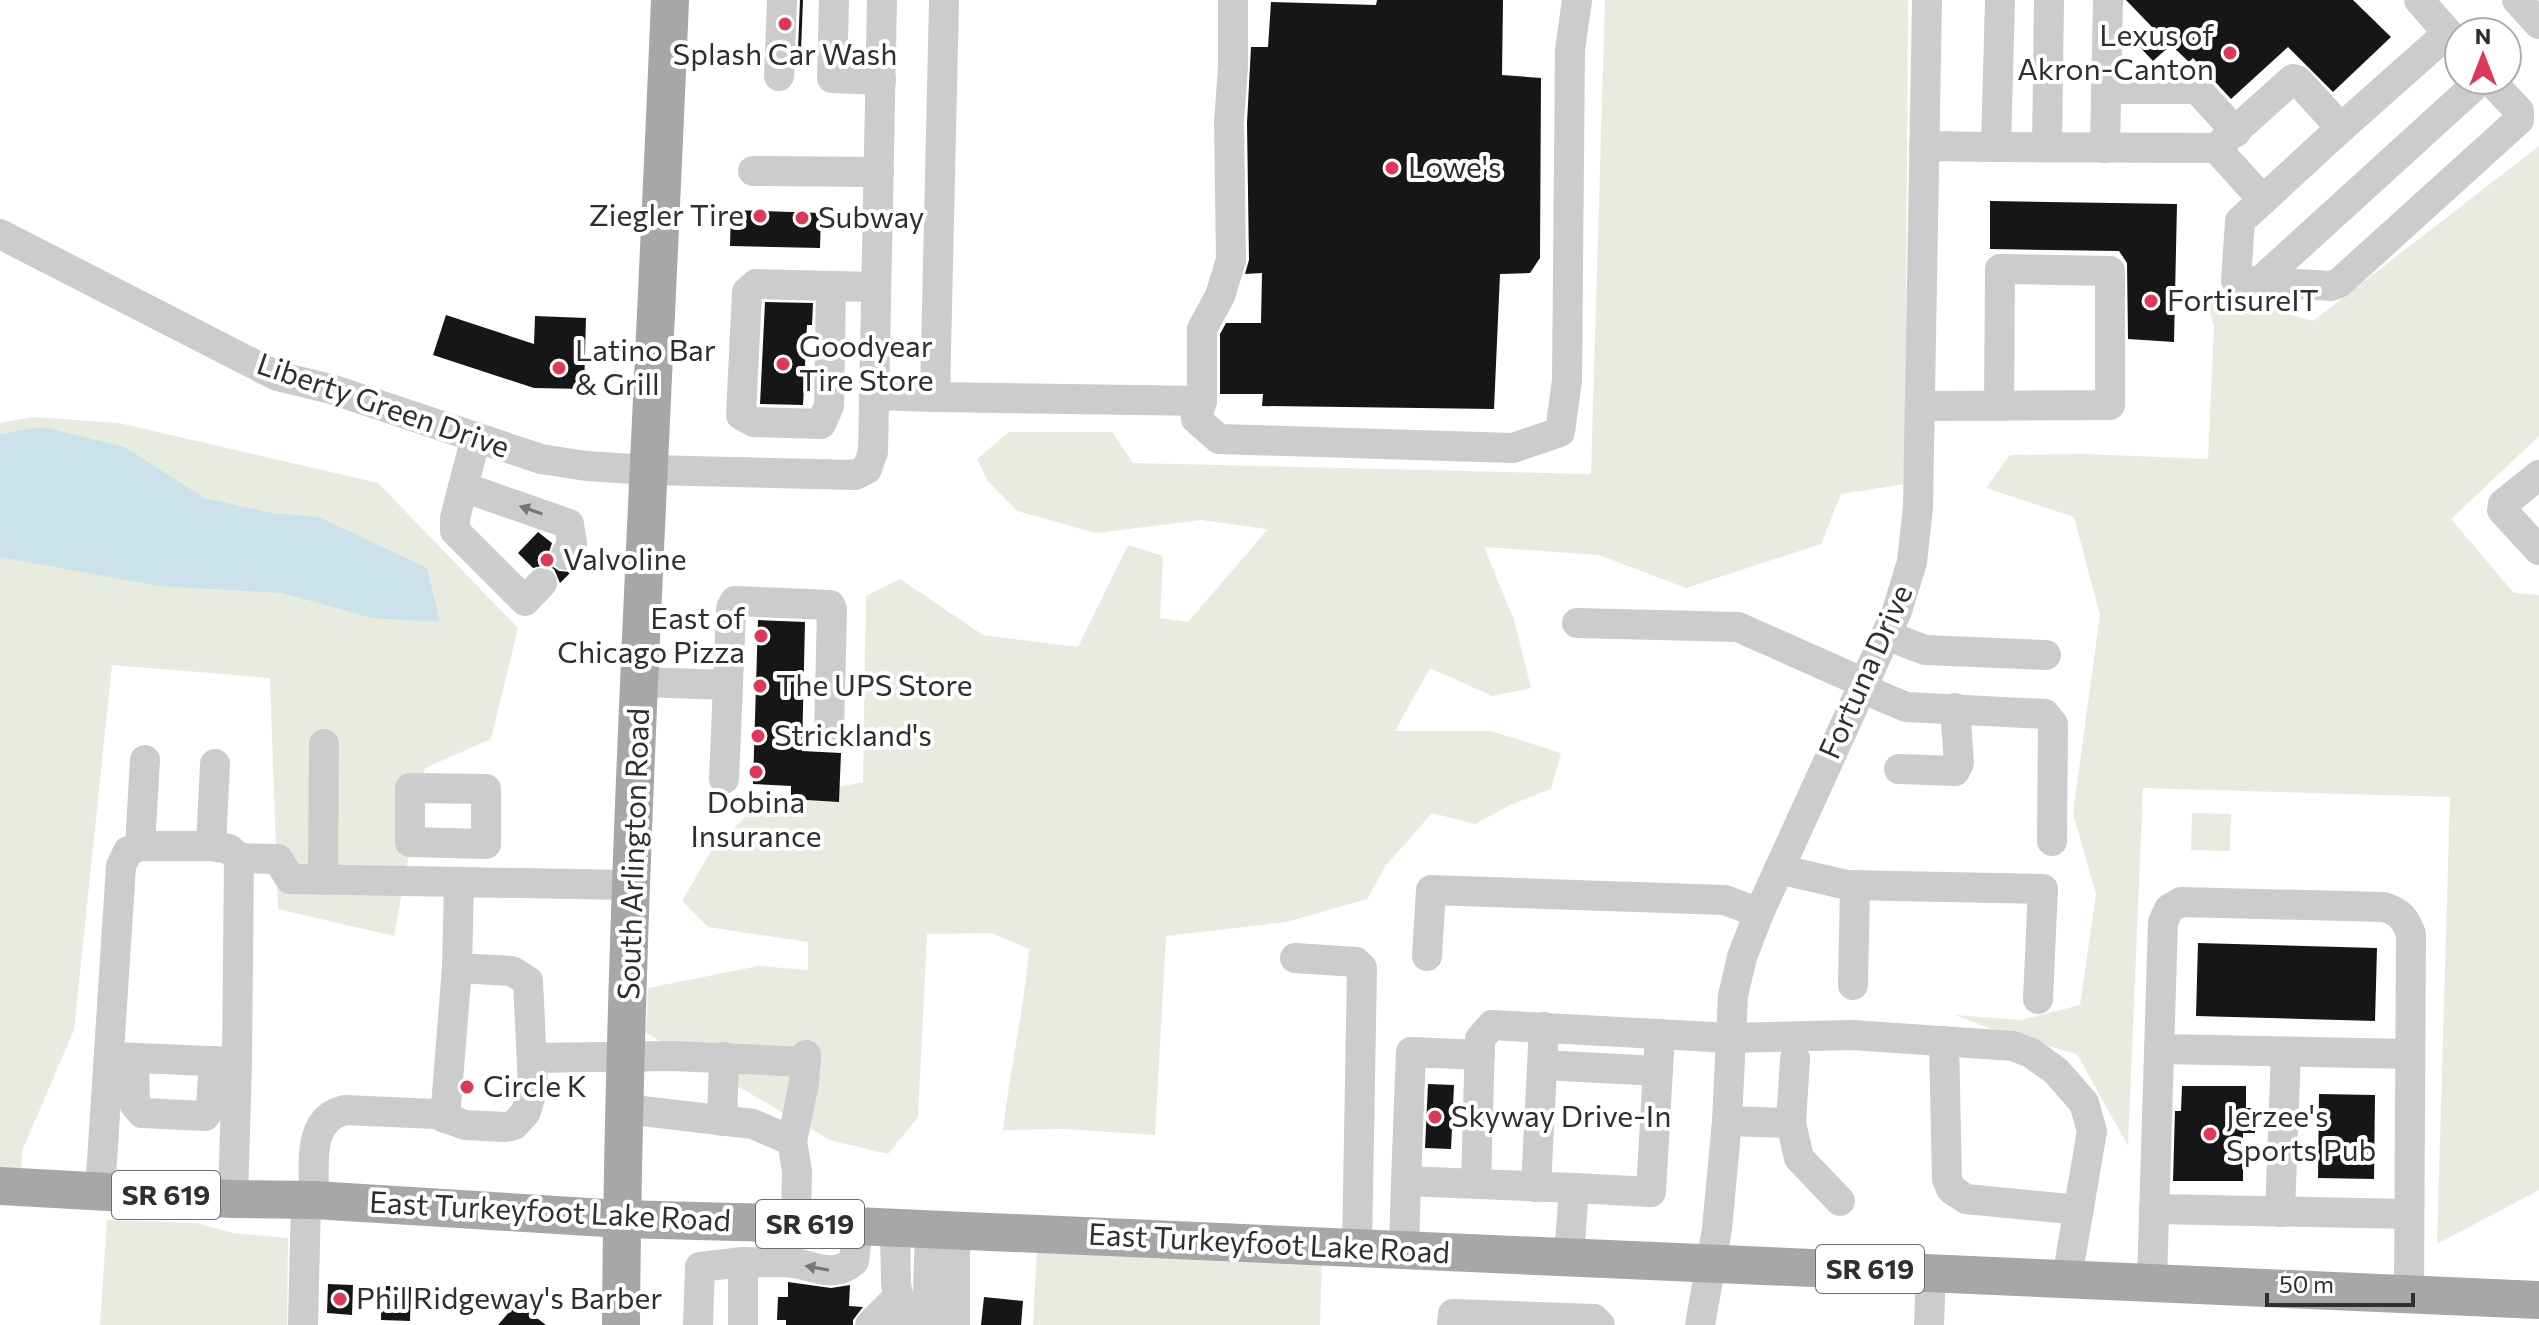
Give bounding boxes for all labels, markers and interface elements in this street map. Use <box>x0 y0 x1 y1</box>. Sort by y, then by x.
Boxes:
marker: Splash Car Wash <box>776 15 794 33</box>
place label: Lexus of Akron-Canton <box>2017 15 2214 86</box>
north arrow <box>2443 16 2523 96</box>
text: N <box>2475 22 2491 49</box>
place label: Splash Car Wash <box>673 34 897 71</box>
marker: Lexus of Akron-Canton <box>2221 44 2239 62</box>
place label: Lowe's <box>1408 147 1502 184</box>
marker: Lowe's <box>1383 159 1401 177</box>
place label: Ziegler Tire <box>589 195 744 232</box>
place label: Subway <box>818 197 924 234</box>
marker: Ziegler Tire <box>751 207 769 225</box>
marker: Subway <box>793 209 811 227</box>
place label: FortisureIT <box>2167 280 2319 317</box>
marker: FortisureIT <box>2142 292 2160 310</box>
place label: Goodyear Tire Store <box>799 326 934 397</box>
place label: Latino Bar & Grill <box>575 330 716 401</box>
street label: Liberty Green Drive <box>253 343 515 464</box>
marker: Goodyear Tire Store <box>774 355 792 373</box>
marker: Latino Bar & Grill <box>550 359 568 377</box>
one-way arrow <box>519 504 543 516</box>
place label: Valvoline <box>563 539 686 576</box>
marker: Valvoline <box>538 551 556 569</box>
street label: Fortuna Drive <box>1809 578 1919 764</box>
place label: East of Chicago Pizza <box>557 598 745 669</box>
marker: East of Chicago Pizza <box>752 627 770 645</box>
place label: The UPS Store <box>776 665 973 702</box>
marker: The UPS Store <box>751 677 769 695</box>
street label: South Arlington Road <box>608 707 655 1000</box>
place label: Strickland's <box>774 715 932 752</box>
marker: Strickland's <box>749 727 767 745</box>
marker: Dobina Insurance <box>747 763 765 781</box>
place label: Dobina Insurance <box>690 782 822 853</box>
place label: Circle K <box>483 1066 587 1103</box>
marker: Circle K <box>458 1078 476 1096</box>
place label: Skyway Drive-In <box>1451 1096 1671 1133</box>
place label: Jerzee's Sports Pub <box>2226 1096 2376 1167</box>
marker: Skyway Drive-In <box>1426 1108 1444 1126</box>
marker: Jerzee's Sports Pub <box>2201 1125 2219 1143</box>
road number: SR 619 <box>112 1171 220 1219</box>
street label: East Turkeyfoot Lake Road <box>368 1182 732 1237</box>
road number: SR 619 <box>756 1200 864 1248</box>
street label: East Turkeyfoot Lake Road <box>1087 1214 1451 1269</box>
road number: SR 619 <box>1816 1245 1924 1293</box>
scale bar <box>2267 1257 2413 1307</box>
one-way arrow <box>805 1261 830 1274</box>
text: 50 m <box>2279 1269 2334 1298</box>
place label: Phil Ridgeway's Barber <box>356 1278 662 1315</box>
marker: Phil Ridgeway's Barber <box>331 1290 349 1308</box>

